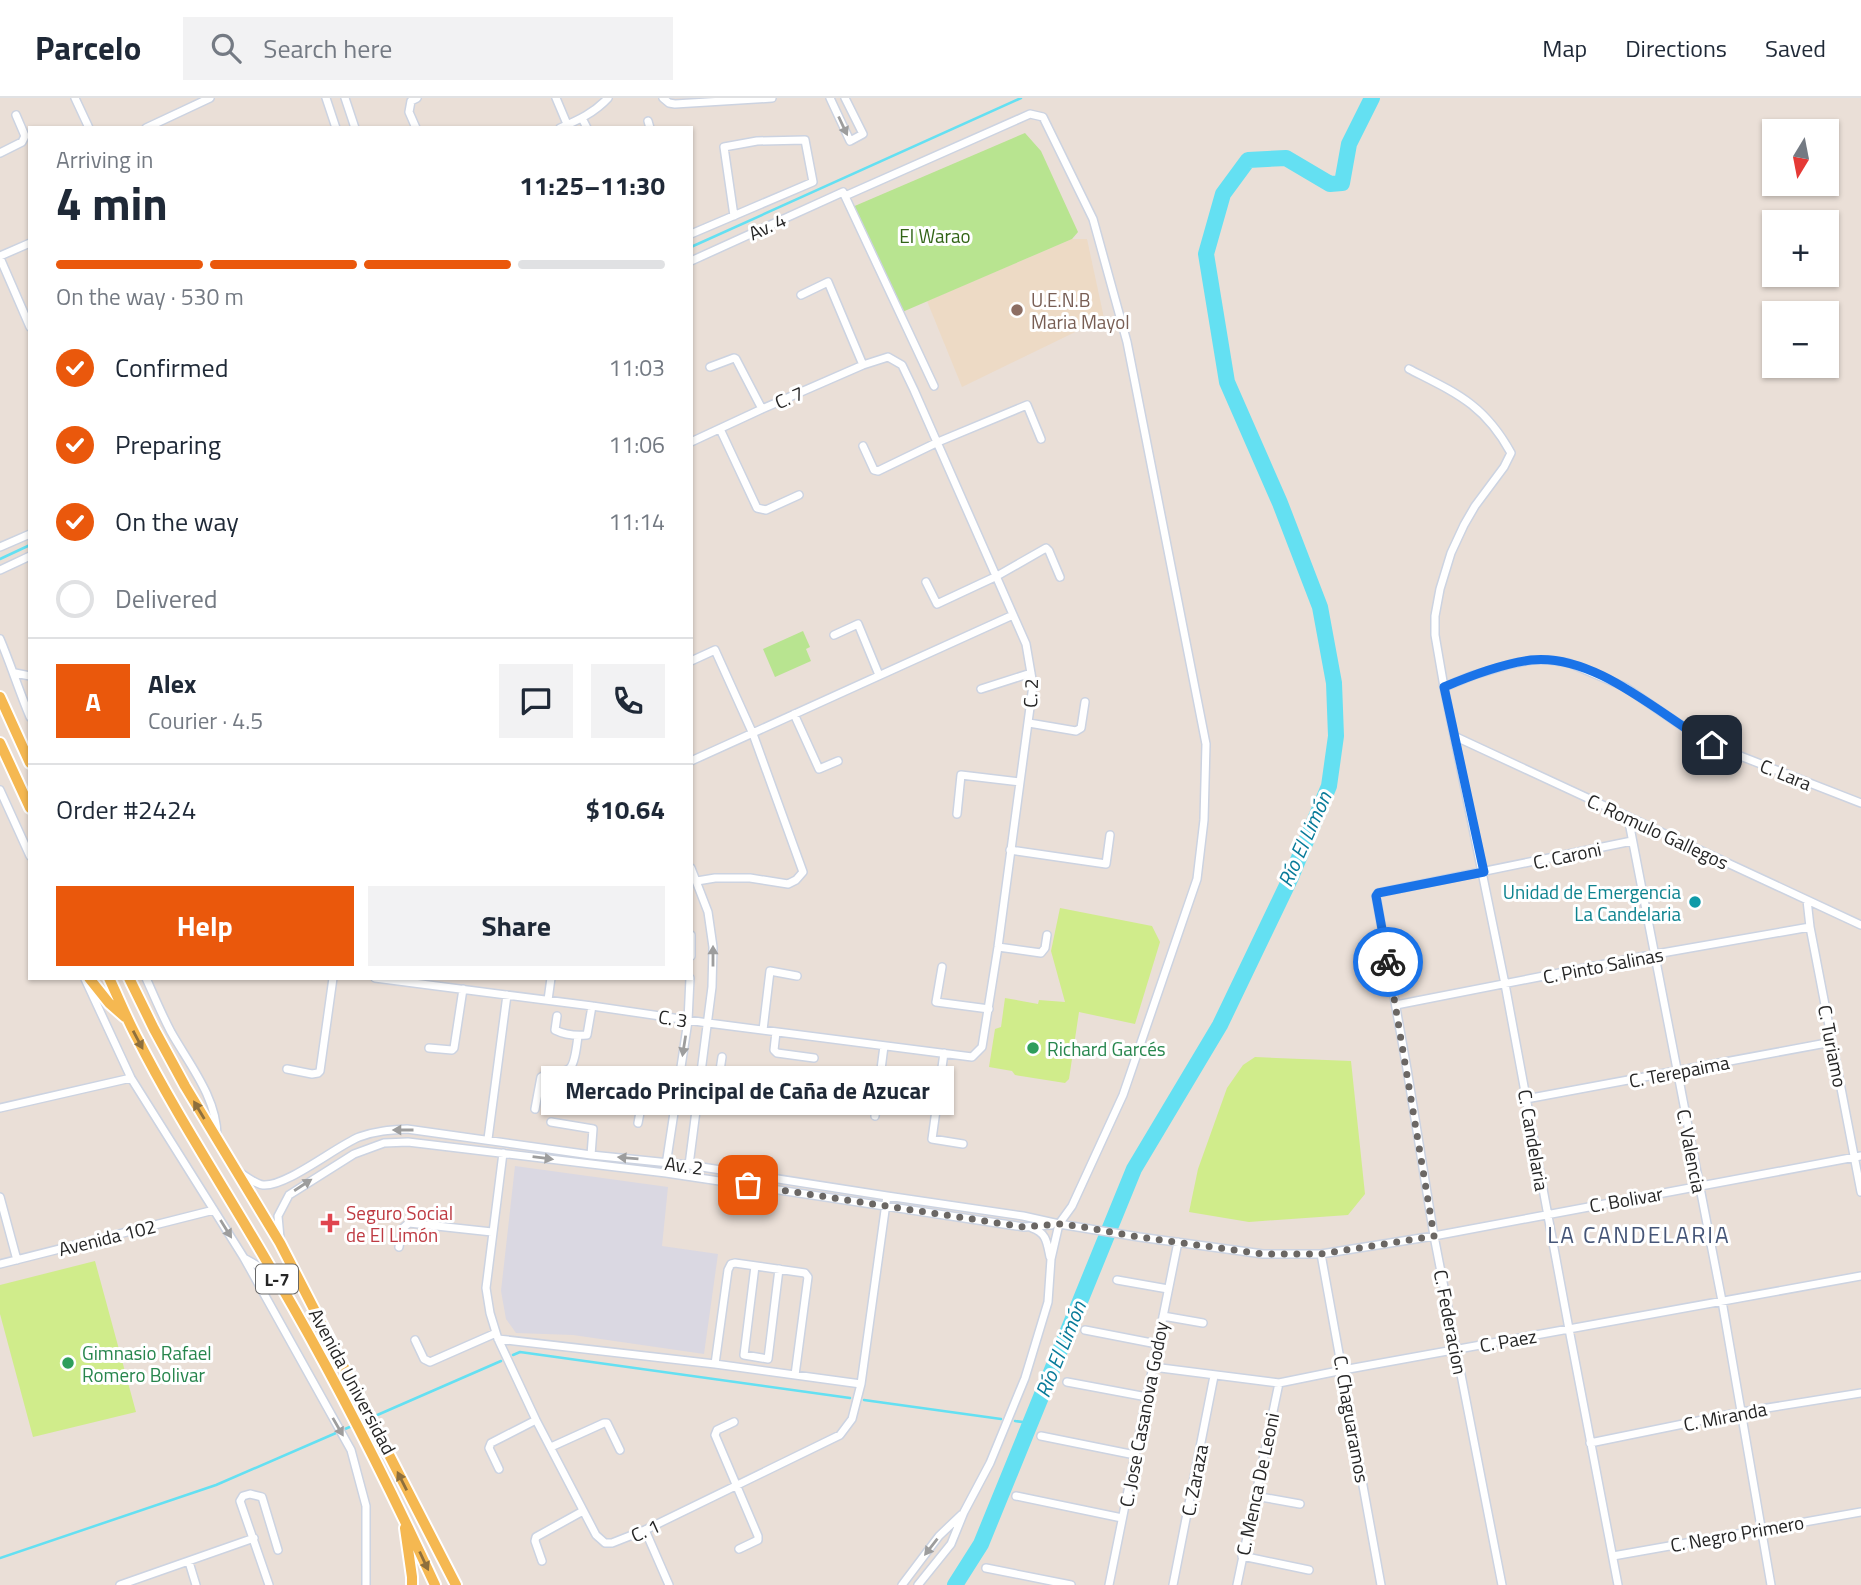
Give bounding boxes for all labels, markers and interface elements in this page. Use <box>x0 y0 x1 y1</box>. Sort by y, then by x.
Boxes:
search box <box>183 17 673 80</box>
text: Parcelo <box>35 23 141 73</box>
icon: search <box>207 29 245 67</box>
text: Search here <box>263 29 392 68</box>
text: Map <box>1542 30 1587 66</box>
text: Directions <box>1625 30 1727 66</box>
text: Saved <box>1765 30 1826 66</box>
one-way arrow <box>837 116 849 136</box>
north arrow <box>1762 119 1839 196</box>
map controls <box>1762 119 1839 378</box>
text: Arriving in <box>56 142 153 177</box>
text: 11:25–11:30 <box>519 166 665 205</box>
text: 4 min <box>56 168 168 238</box>
street label: Av. 4 <box>744 205 790 247</box>
button: + <box>1762 210 1839 287</box>
park label: El Warao <box>899 221 971 250</box>
text: On the way · 530 m <box>56 279 244 314</box>
place label: U.E.N.B Maria Mayol <box>1031 285 1130 336</box>
button: − <box>1762 301 1839 378</box>
marker: U.E.N.B Maria Mayol <box>1009 302 1025 318</box>
text: Confirmed <box>115 348 229 387</box>
icon: check <box>56 349 94 387</box>
text: 11:03 <box>608 350 665 385</box>
street label: C. 7 <box>770 378 808 416</box>
text: Preparing <box>115 425 221 464</box>
icon: check <box>56 426 94 464</box>
text: 11:06 <box>608 427 665 462</box>
text: On the way <box>115 502 239 541</box>
icon: check <box>56 503 94 541</box>
text: 11:14 <box>608 504 665 539</box>
text: Delivered <box>115 579 218 618</box>
text: Alex <box>148 664 196 703</box>
button: chat <box>499 664 573 738</box>
button: phone <box>591 664 665 738</box>
street label: C. 2 <box>1015 678 1045 708</box>
text: A <box>85 682 101 721</box>
text: Courier · 4.5 <box>148 703 263 738</box>
pin <box>1682 715 1742 775</box>
icon: home <box>1693 726 1731 764</box>
street label: C. Lara <box>1756 751 1817 798</box>
water label: Río El Limón <box>1269 786 1339 892</box>
street label: C. Romulo Gallegos <box>1583 786 1734 877</box>
text: Order #2424 <box>56 790 196 829</box>
text: $10.64 <box>586 790 665 829</box>
street label: C. Caroni <box>1530 834 1604 876</box>
place label: Unidad de Emergencia La Candelaria <box>1503 877 1681 928</box>
button: Help <box>56 886 354 966</box>
button: Share <box>368 886 665 966</box>
marker: Unidad de Emergencia La Candelaria <box>1687 894 1703 910</box>
courier <box>1353 927 1423 997</box>
street label: C. Pinto Salinas <box>1540 939 1666 991</box>
icon: bike <box>1369 943 1407 981</box>
one-way arrow <box>707 944 719 966</box>
street label: C. 3 <box>656 1001 690 1035</box>
street label: C. Turiamo <box>1811 1002 1855 1090</box>
one-way arrow <box>132 1030 144 1050</box>
place label: Richard Garcés <box>1047 1034 1166 1063</box>
one-way arrow <box>678 1035 689 1057</box>
marker: Richard Garcés <box>1025 1040 1041 1056</box>
street label: C. Terepaima <box>1626 1047 1732 1095</box>
callout: Mercado Principal de Caña de Azucar <box>542 1066 954 1115</box>
text: Mercado Principal de Caña de Azucar <box>565 1073 930 1108</box>
street label: C. Candelaria <box>1511 1087 1557 1193</box>
one-way arrow <box>193 1100 205 1119</box>
street label: C. Valencia <box>1670 1107 1714 1196</box>
one-way arrow <box>391 1124 413 1136</box>
street label: Av. 2 <box>663 1148 705 1182</box>
one-way arrow <box>533 1152 555 1163</box>
one-way arrow <box>617 1152 639 1163</box>
pin <box>718 1155 778 1215</box>
icon: bag <box>729 1166 767 1204</box>
street label: C. Bolivar <box>1587 1178 1665 1220</box>
one-way arrow <box>294 1179 313 1192</box>
place label: Seguro Social de El Limón <box>346 1198 453 1249</box>
street label: Avenida 102 <box>55 1211 159 1263</box>
marker: Seguro Social de El Limón <box>320 1213 340 1233</box>
district label: LA CANDELARIA <box>1547 1217 1731 1252</box>
one-way arrow <box>220 1220 233 1239</box>
road number: L-7 <box>256 1264 298 1294</box>
street label: C. Federacion <box>1427 1267 1475 1377</box>
water label: Río El Limón <box>1026 1295 1094 1402</box>
street label: Avenida Universidad <box>302 1303 404 1459</box>
street label: C. Jose Casanova Godoy <box>1111 1319 1175 1509</box>
street label: C. Paez <box>1477 1321 1539 1359</box>
place label: Gimnasio Rafael Romero Bolivar <box>82 1338 212 1389</box>
street label: C. Chaguaramos <box>1327 1353 1377 1485</box>
marker: Gimnasio Rafael Romero Bolivar <box>60 1355 76 1371</box>
street label: C. Miranda <box>1681 1394 1770 1438</box>
street label: C. Menca De Leoni <box>1228 1410 1286 1558</box>
one-way arrow <box>332 1418 344 1437</box>
street label: C. Zaraza <box>1173 1441 1215 1518</box>
one-way arrow <box>397 1471 408 1491</box>
street label: C. Negro Primero <box>1668 1507 1806 1559</box>
street label: C. 1 <box>626 1511 664 1549</box>
one-way arrow <box>925 1538 939 1556</box>
one-way arrow <box>418 1551 430 1571</box>

